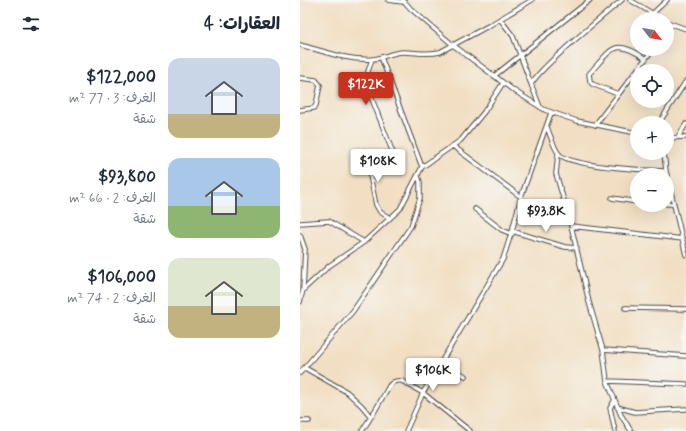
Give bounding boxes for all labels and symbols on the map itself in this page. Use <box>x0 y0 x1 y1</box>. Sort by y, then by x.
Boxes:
north arrow <box>630 12 674 56</box>
pin: $122K <box>338 72 394 106</box>
pin: $108K <box>350 149 406 183</box>
pin: $93.8K <box>513 199 579 233</box>
pin: $106K <box>405 358 461 392</box>

